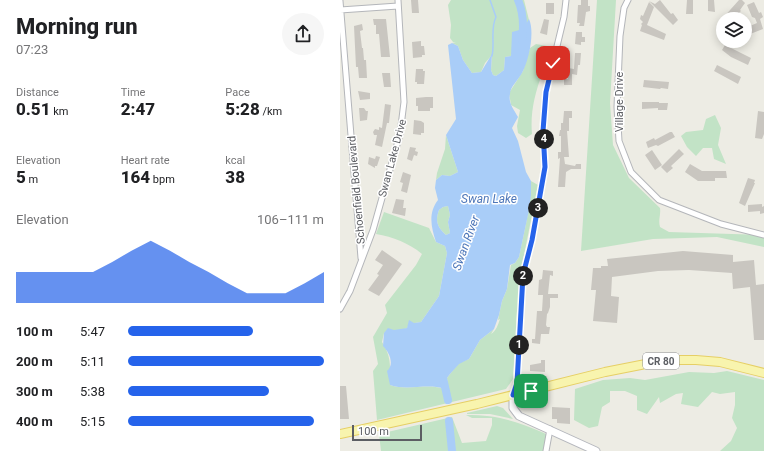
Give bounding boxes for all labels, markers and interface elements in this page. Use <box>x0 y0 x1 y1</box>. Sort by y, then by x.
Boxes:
map controls <box>716 12 752 48</box>
button: layers <box>716 12 752 48</box>
button: share <box>282 13 324 55</box>
text: Morning run <box>16 14 138 39</box>
text: 07:23 <box>16 42 48 57</box>
pin <box>536 46 570 80</box>
icon: check <box>542 52 564 74</box>
street label: Village Drive <box>613 72 626 132</box>
text: Distance <box>16 86 59 99</box>
text: Time <box>121 86 145 99</box>
text: Pace <box>225 86 250 99</box>
text: 0.51 <box>16 99 50 119</box>
text: 2:47 <box>121 99 155 119</box>
text: 5:28 <box>225 99 260 119</box>
text: km <box>50 105 68 118</box>
text: /km <box>260 105 282 118</box>
street label: Swan Lake Drive <box>376 118 409 199</box>
pin: 4 <box>534 129 554 149</box>
text: 4 <box>541 132 547 145</box>
street label: Schoenfield Boulevard <box>345 135 368 245</box>
text: Elevation <box>16 154 61 167</box>
text: Heart rate <box>121 154 170 167</box>
text: kcal <box>225 154 245 167</box>
text: 5 <box>16 167 26 187</box>
text: 164 <box>121 167 150 187</box>
text: 38 <box>225 167 245 187</box>
text: m <box>26 173 38 186</box>
text: bpm <box>150 173 175 186</box>
water label: Swan Lake <box>461 192 517 206</box>
pin: 3 <box>528 198 548 218</box>
text: 3 <box>535 201 541 214</box>
text: Elevation <box>16 212 69 227</box>
text: 106–111 m <box>257 212 324 227</box>
water label: Swan River <box>450 213 483 272</box>
pin: 2 <box>513 266 533 286</box>
text: 2 <box>520 269 526 282</box>
text: 100 m <box>16 324 53 339</box>
text: 5:47 <box>80 324 105 339</box>
pin: 1 <box>509 335 529 355</box>
text: 1 <box>516 338 522 351</box>
road number: CR 80 <box>643 353 679 369</box>
text: 200 m <box>16 354 53 369</box>
text: 5:11 <box>80 354 105 369</box>
pin <box>514 374 548 408</box>
icon: arrive <box>520 380 542 402</box>
text: 300 m <box>16 384 53 399</box>
text: 5:38 <box>80 384 105 399</box>
text: 400 m <box>16 414 53 429</box>
text: 5:15 <box>80 414 105 429</box>
scale bar <box>352 423 422 442</box>
text: 100 m <box>358 425 389 438</box>

